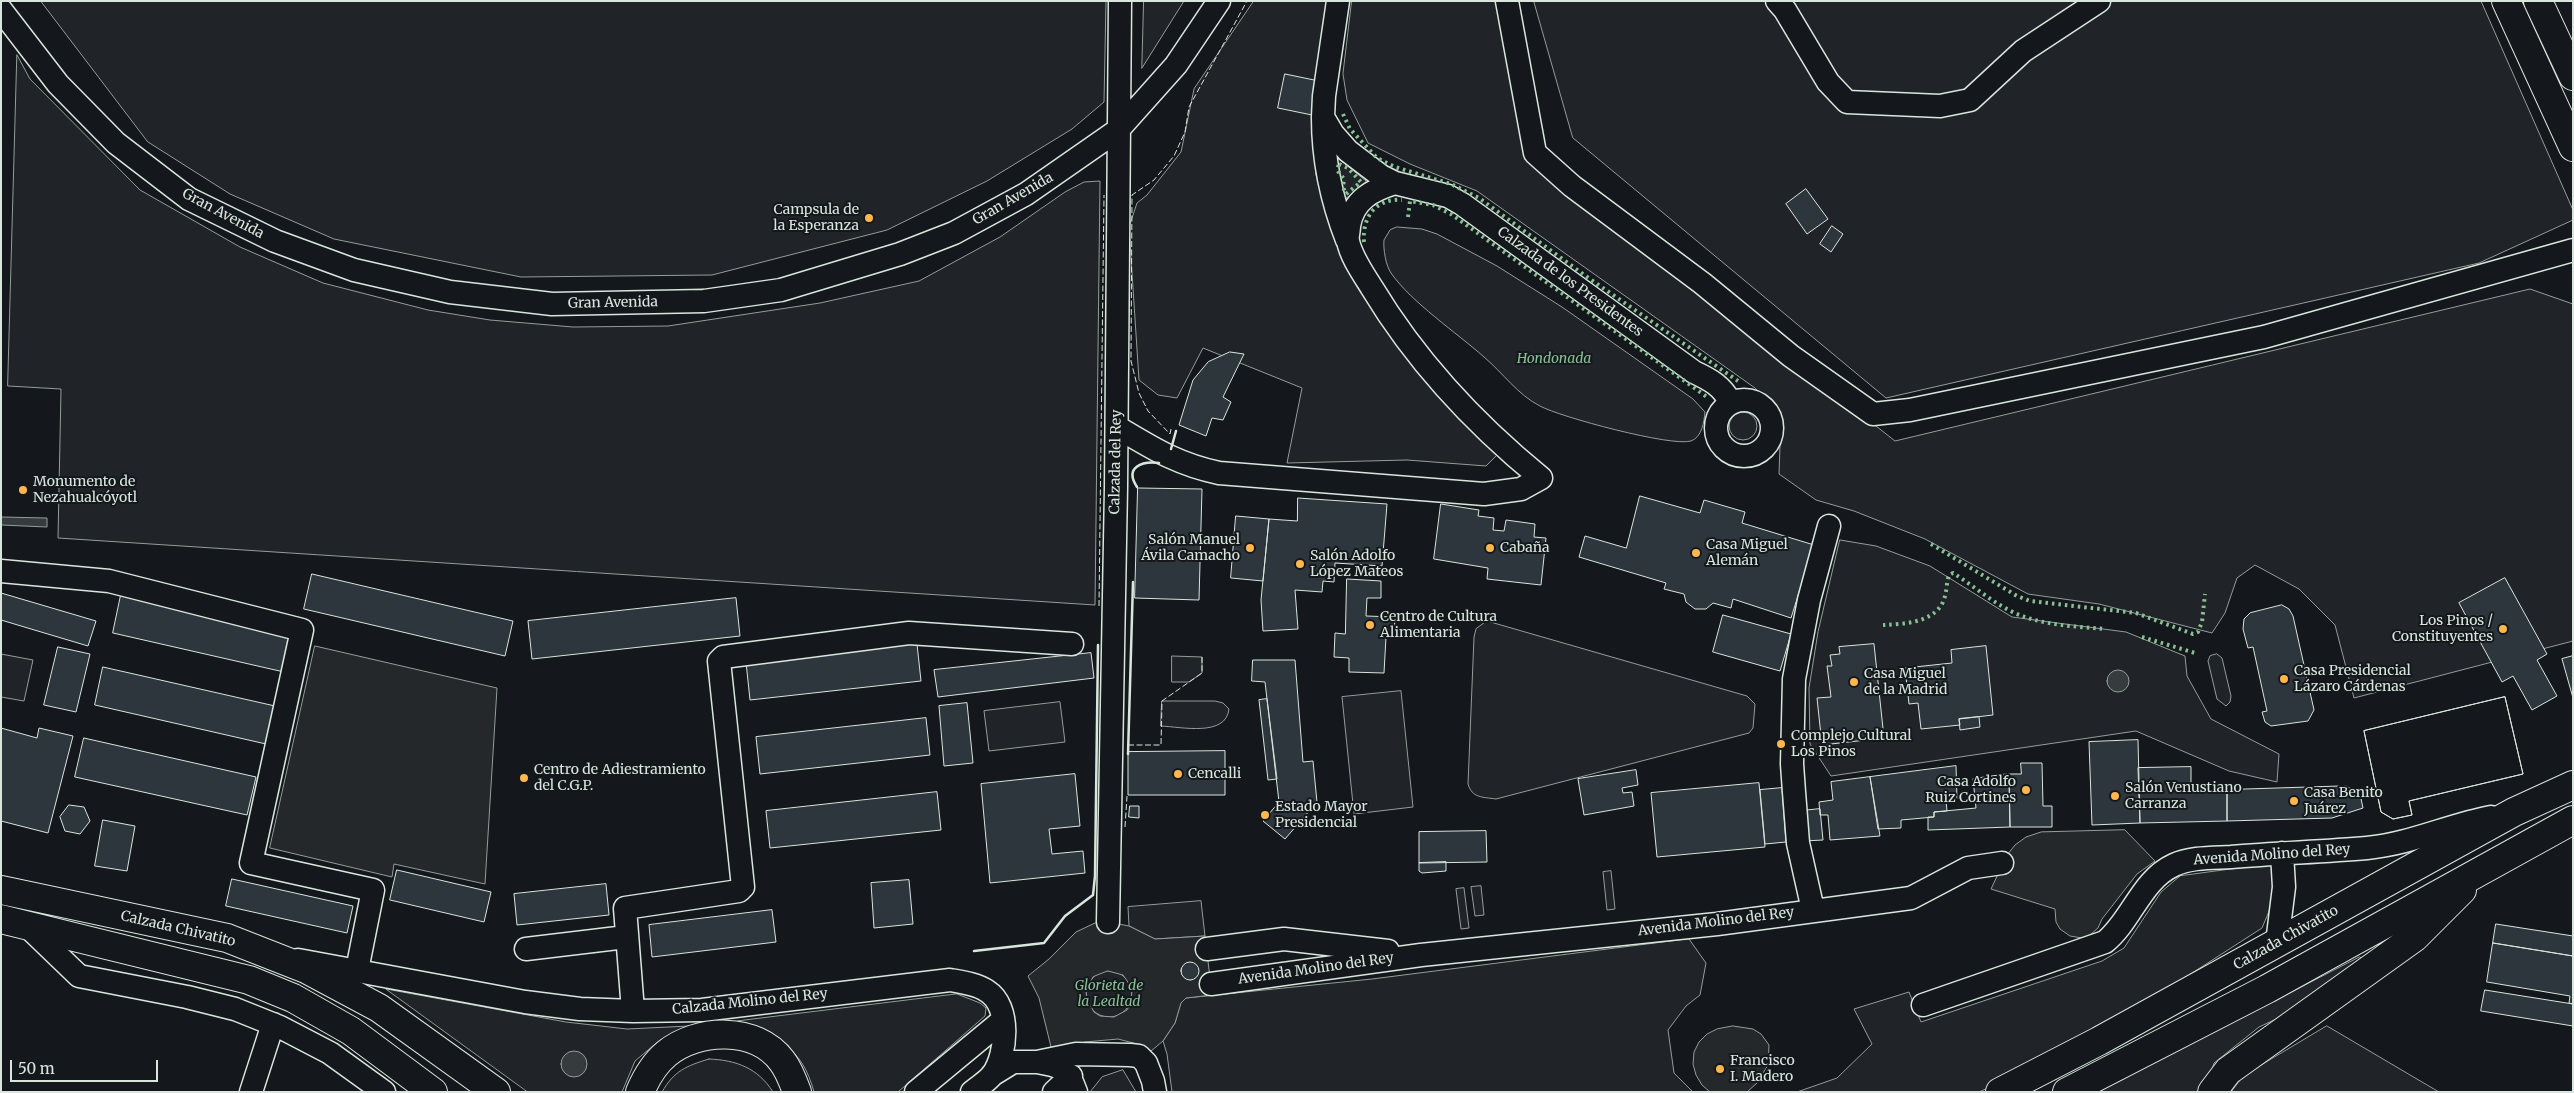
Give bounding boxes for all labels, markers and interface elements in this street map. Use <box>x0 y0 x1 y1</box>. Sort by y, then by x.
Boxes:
street label: Gran Avenida <box>970 169 1056 229</box>
street label: Gran Avenida <box>179 185 267 243</box>
place label: Campsula de la Esperanza <box>773 202 859 234</box>
marker: Campsula de la Esperanza <box>863 212 875 224</box>
street label: Calzada de los Presidentes <box>1494 224 1646 340</box>
street label: Gran Avenida <box>568 294 658 312</box>
park label: Hondonada <box>1517 351 1591 367</box>
street label: Calzada del Rey <box>1107 410 1125 514</box>
place label: Monumento de Nezahualcóyotl <box>33 474 137 507</box>
marker: Monumento de Nezahualcóyotl <box>17 484 29 496</box>
place label: Salón Manuel Ávila Camacho <box>1141 532 1240 564</box>
place label: Casa Miguel Alemán <box>1706 537 1788 570</box>
place label: Cabaña <box>1500 540 1549 556</box>
marker: Salón Manuel Ávila Camacho <box>1244 542 1256 554</box>
marker: Cabaña <box>1484 542 1496 554</box>
marker: Casa Miguel Alemán <box>1690 547 1702 559</box>
place label: Salón Adolfo López Mateos <box>1310 548 1403 580</box>
marker: Salón Adolfo López Mateos <box>1294 558 1306 570</box>
place label: Centro de Cultura Alimentaria <box>1380 609 1497 642</box>
place label: Los Pinos / Constituyentes <box>2392 613 2493 646</box>
marker: Centro de Cultura Alimentaria <box>1364 619 1376 631</box>
marker: Los Pinos / Constituyentes <box>2497 623 2509 635</box>
place label: Casa Presidencial Lázaro Cárdenas <box>2294 663 2411 696</box>
place label: Casa Miguel de la Madrid <box>1864 666 1947 699</box>
marker: Casa Presidencial Lázaro Cárdenas <box>2278 673 2290 685</box>
marker: Casa Miguel de la Madrid <box>1848 676 1860 688</box>
place label: Complejo Cultural Los Pinos <box>1791 728 1912 760</box>
marker: Complejo Cultural Los Pinos <box>1775 738 1787 750</box>
place label: Centro de Adiestramiento del C.G.P. <box>534 762 706 794</box>
place label: Cencalli <box>1188 766 1241 782</box>
marker: Cencalli <box>1172 768 1184 780</box>
marker: Centro de Adiestramiento del C.G.P. <box>518 772 530 784</box>
place label: Casa Adolfo Ruiz Cortines <box>1925 774 2016 806</box>
place label: Salón Venustiano Carranza <box>2125 780 2242 812</box>
marker: Casa Adolfo Ruiz Cortines <box>2020 784 2032 796</box>
place label: Casa Benito Juárez <box>2304 785 2383 818</box>
marker: Salón Venustiano Carranza <box>2109 790 2121 802</box>
marker: Casa Benito Juárez <box>2288 795 2300 807</box>
place label: Estado Mayor Presidencial <box>1275 799 1368 832</box>
marker: Estado Mayor Presidencial <box>1259 809 1271 821</box>
street label: Avenida Molino del Rey <box>2193 841 2351 869</box>
street label: Calzada Chivatito <box>2231 902 2341 974</box>
street label: Avenida Molino del Rey <box>1637 904 1795 940</box>
street label: Calzada Chivatito <box>119 908 237 950</box>
street label: Avenida Molino del Rey <box>1237 950 1395 988</box>
park label: Glorieta de la Lealtad <box>1075 978 1143 1010</box>
street label: Calzada Molino del Rey <box>671 985 829 1019</box>
scale bar <box>12 1050 160 1082</box>
place label: Francisco I. Madero <box>1730 1053 1795 1086</box>
text: 50 m <box>18 1059 55 1078</box>
marker: Francisco I. Madero <box>1714 1063 1726 1075</box>

